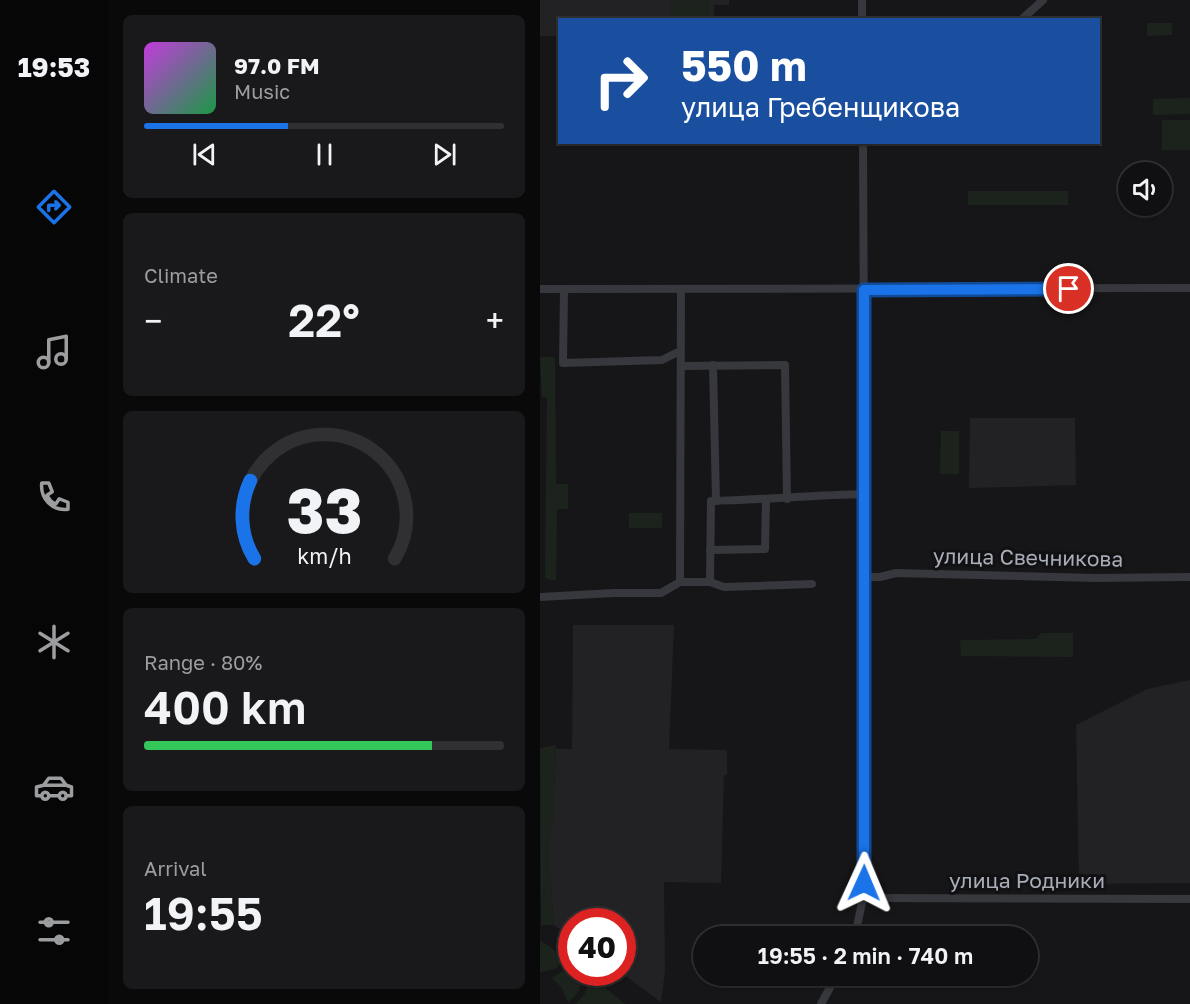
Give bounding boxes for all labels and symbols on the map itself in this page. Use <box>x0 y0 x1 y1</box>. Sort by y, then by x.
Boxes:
pin <box>1043 263 1094 314</box>
street label: улица Свечникова <box>933 542 1123 572</box>
position arrow <box>832 851 896 915</box>
street label: улица Родники <box>949 867 1105 893</box>
speed limit sign: 40 <box>558 908 636 986</box>

